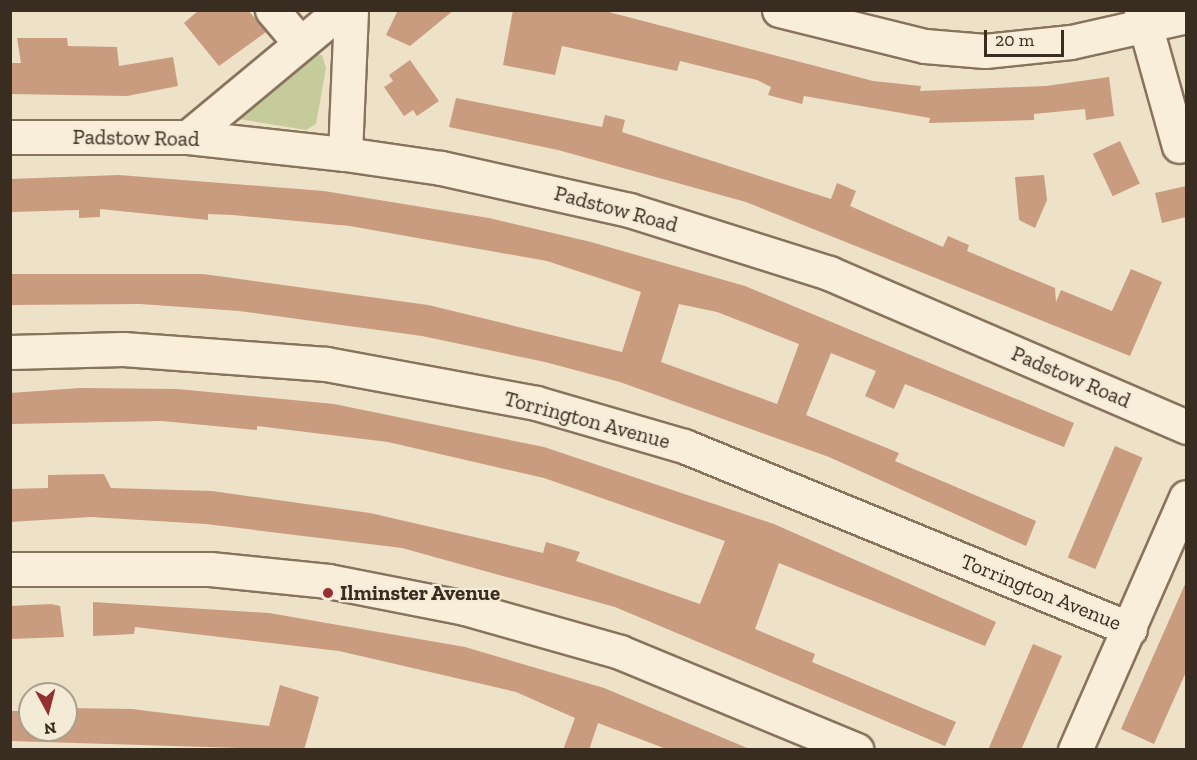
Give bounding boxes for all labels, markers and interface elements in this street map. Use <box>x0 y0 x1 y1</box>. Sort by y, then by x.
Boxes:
scale bar <box>987 18 1066 56</box>
text: 20 m <box>995 29 1034 51</box>
street label: Padstow Road <box>72 124 200 152</box>
street label: Padstow Road <box>551 180 681 238</box>
street label: Padstow Road <box>1008 341 1134 413</box>
street label: Torrington Avenue <box>501 386 673 454</box>
street label: Torrington Avenue <box>957 548 1125 636</box>
place label: Ilminster Avenue <box>340 580 501 606</box>
marker: Ilminster Avenue <box>321 586 335 600</box>
north arrow <box>18 682 78 742</box>
text: N <box>43 718 57 739</box>

